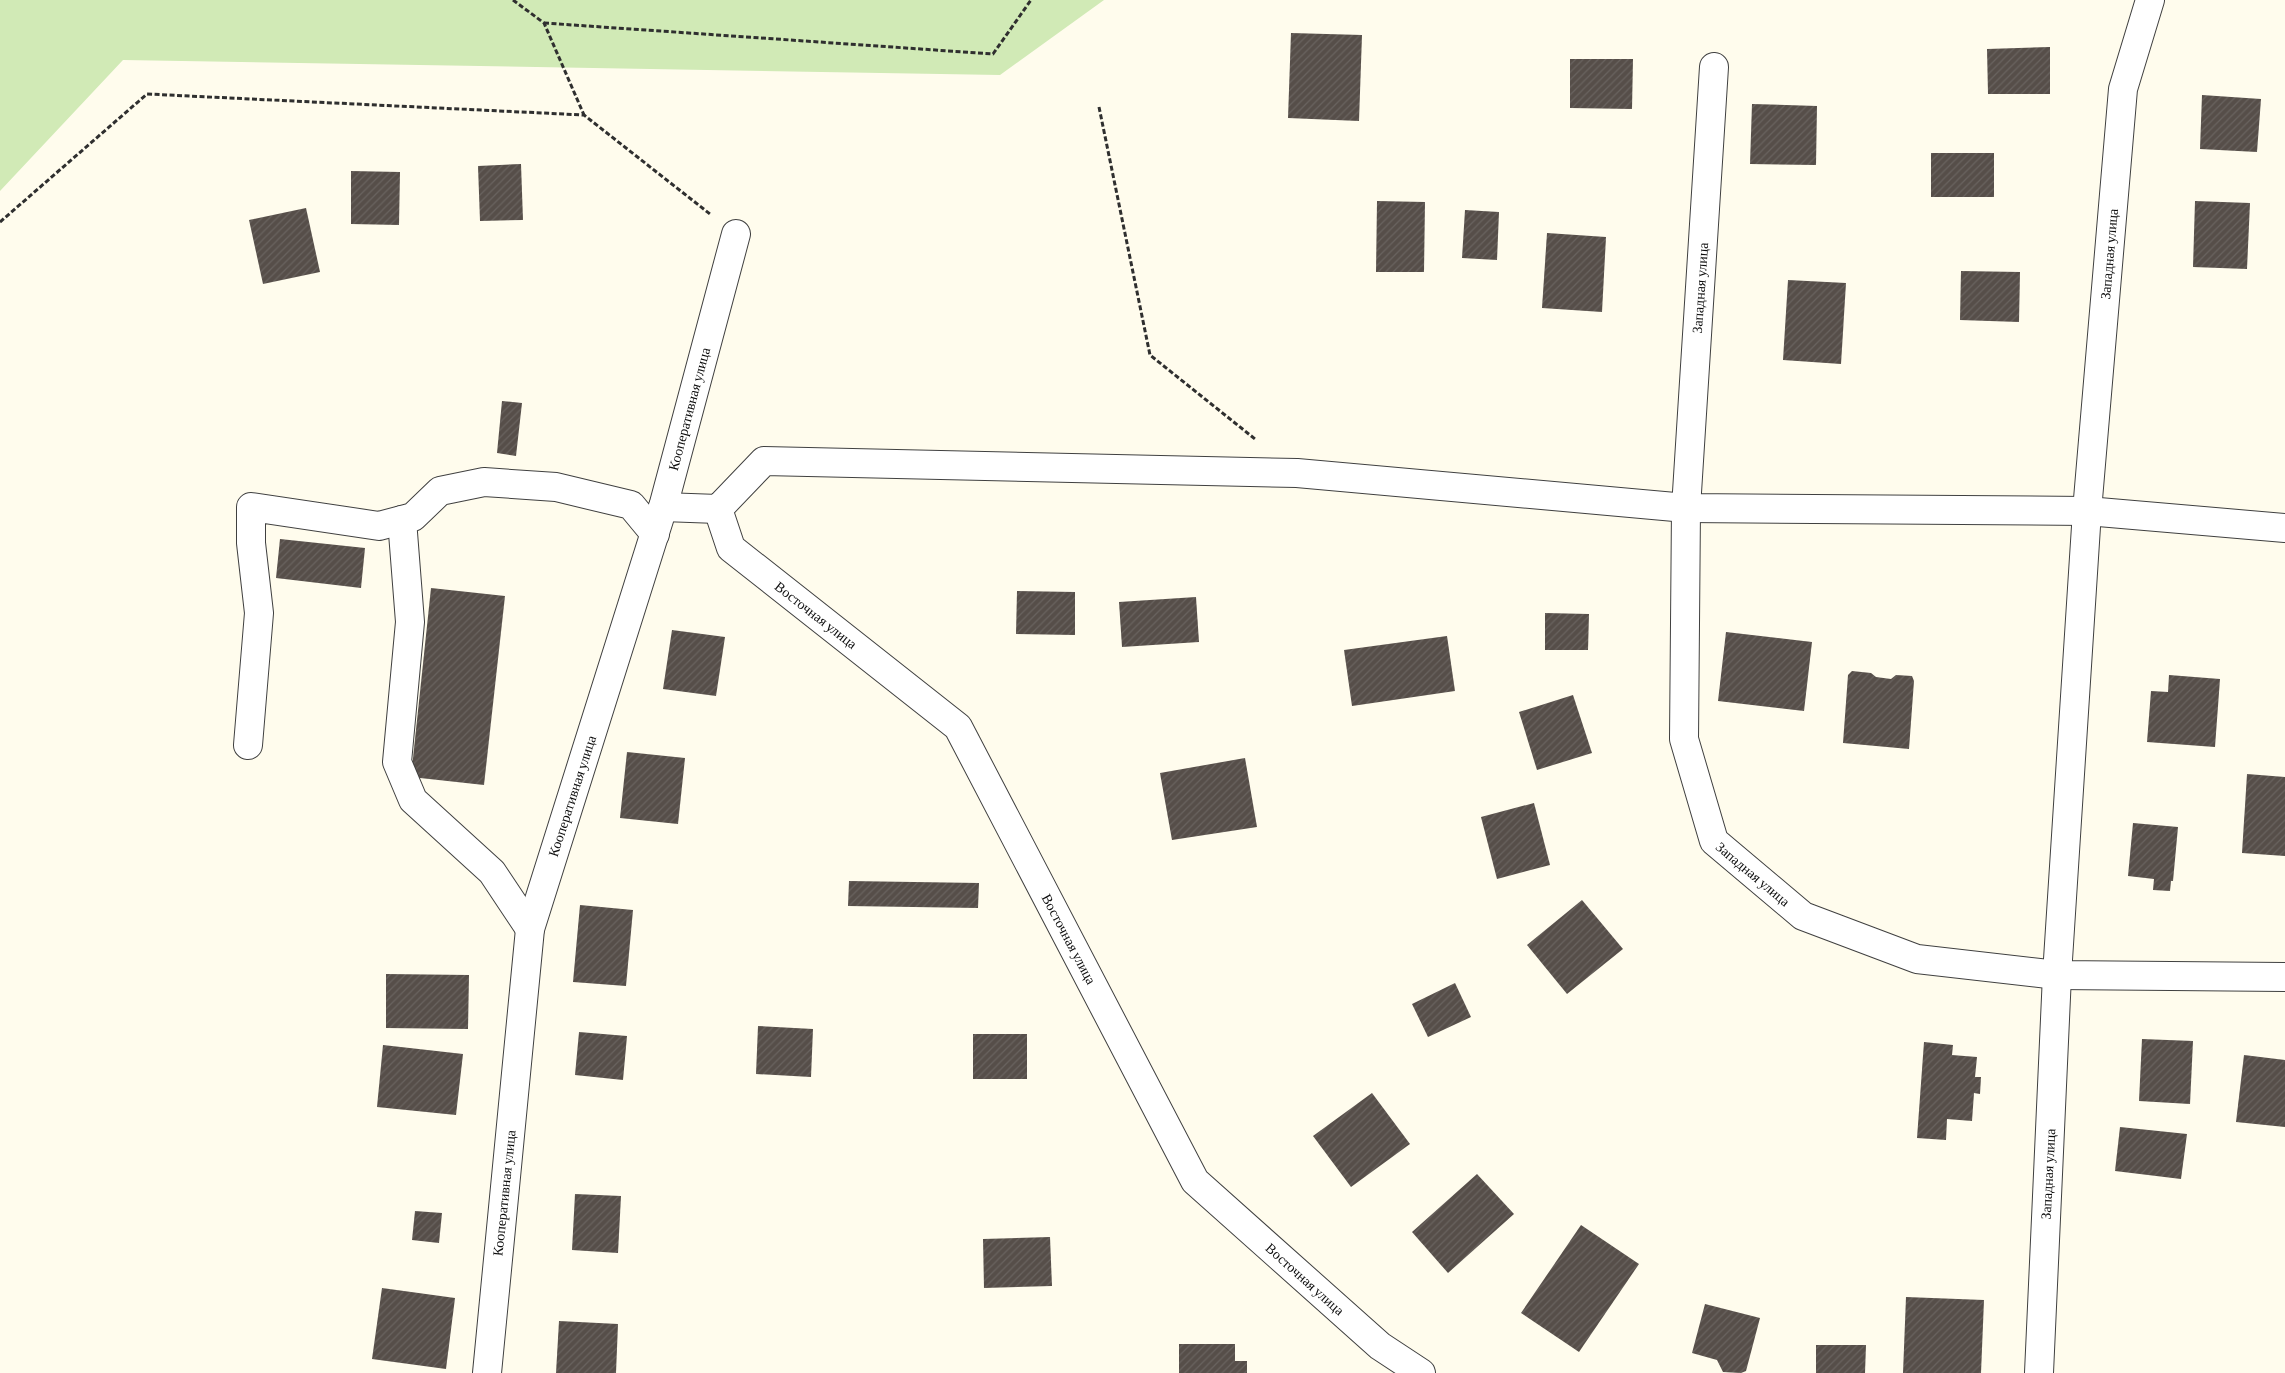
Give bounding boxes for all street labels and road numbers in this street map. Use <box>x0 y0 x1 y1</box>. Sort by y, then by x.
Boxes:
street label: Западная улица <box>2097 207 2121 300</box>
street label: Западная улица <box>1689 241 1711 334</box>
street label: Кооперативная улица <box>665 345 713 472</box>
street label: Восточная улица <box>772 578 861 653</box>
street label: Кооперативная улица <box>545 733 599 859</box>
street label: Западная улица <box>1713 839 1794 910</box>
street label: Восточная улица <box>1038 891 1100 988</box>
street label: Западная улица <box>2038 1127 2058 1220</box>
street label: Кооперативная улица <box>489 1128 519 1257</box>
street label: Восточная улица <box>1263 1240 1348 1319</box>

